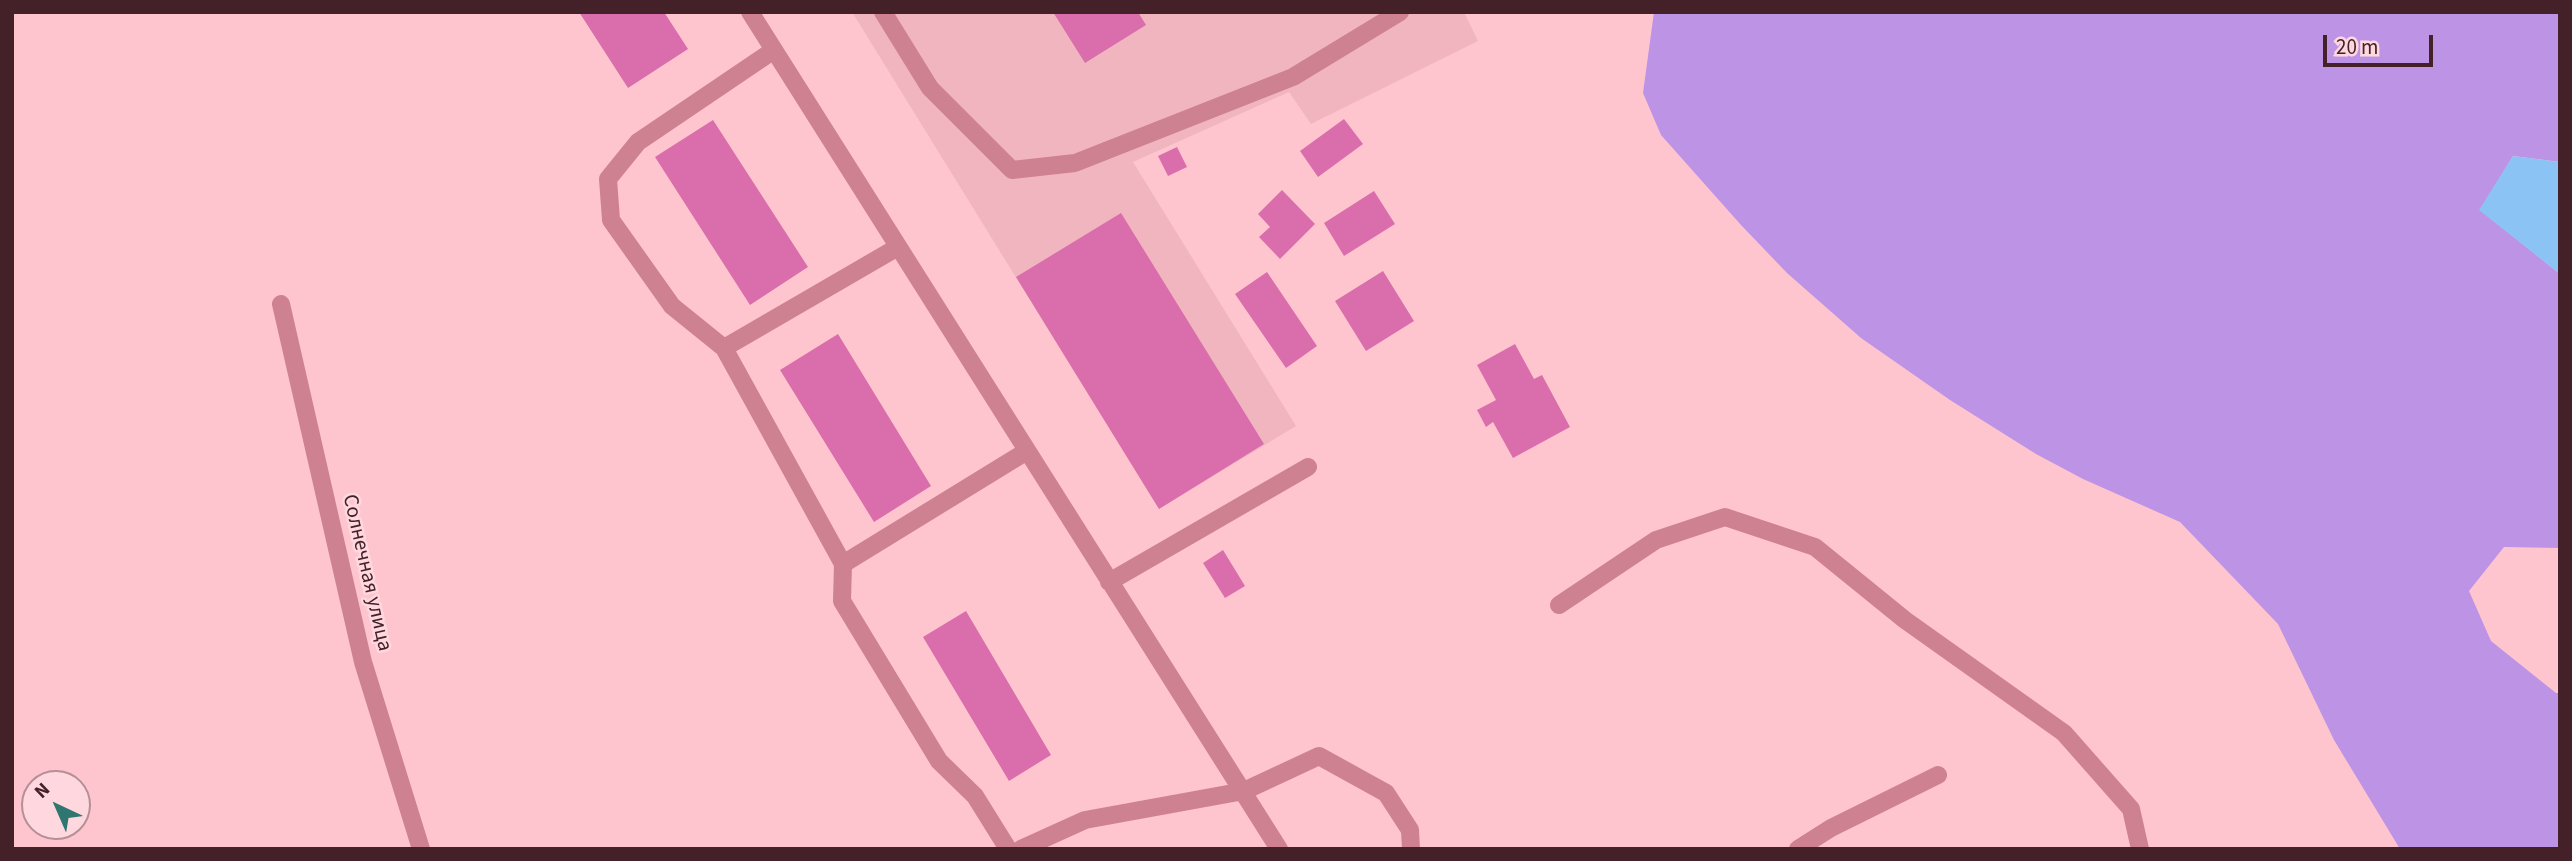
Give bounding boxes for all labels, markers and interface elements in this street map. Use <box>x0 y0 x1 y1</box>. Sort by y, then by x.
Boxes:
scale bar <box>2327 21 2437 65</box>
text: 20 m <box>2336 32 2378 62</box>
street label: Солнечная улица <box>336 492 396 654</box>
north arrow <box>21 770 91 840</box>
text: N <box>29 777 56 805</box>

